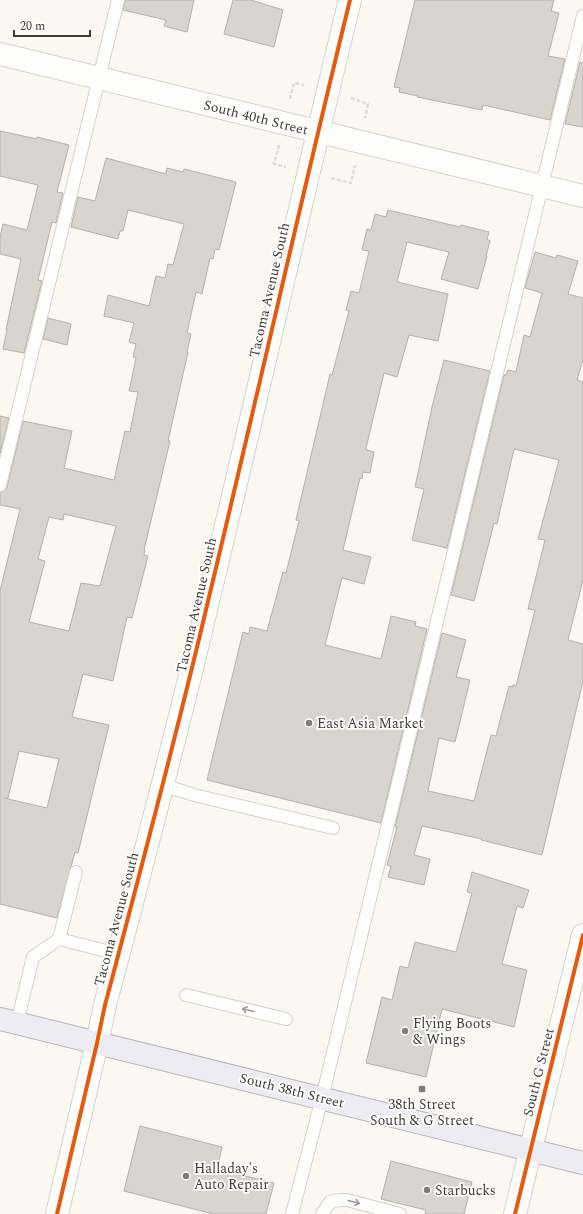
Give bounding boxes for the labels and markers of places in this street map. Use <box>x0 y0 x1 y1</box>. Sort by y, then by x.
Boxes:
place label: East Asia Market <box>317 713 424 734</box>
marker: East Asia Market <box>304 718 314 728</box>
place label: Flying Boots & Wings <box>413 1013 491 1050</box>
marker: Flying Boots & Wings <box>400 1026 410 1036</box>
marker: 38th Street South & G Street <box>417 1084 427 1094</box>
place label: 38th Street South & G Street <box>370 1094 474 1131</box>
place label: Halladay's Auto Repair <box>194 1158 269 1195</box>
marker: Halladay's Auto Repair <box>181 1171 191 1181</box>
place label: Starbucks <box>435 1180 496 1201</box>
marker: Starbucks <box>422 1185 432 1195</box>

